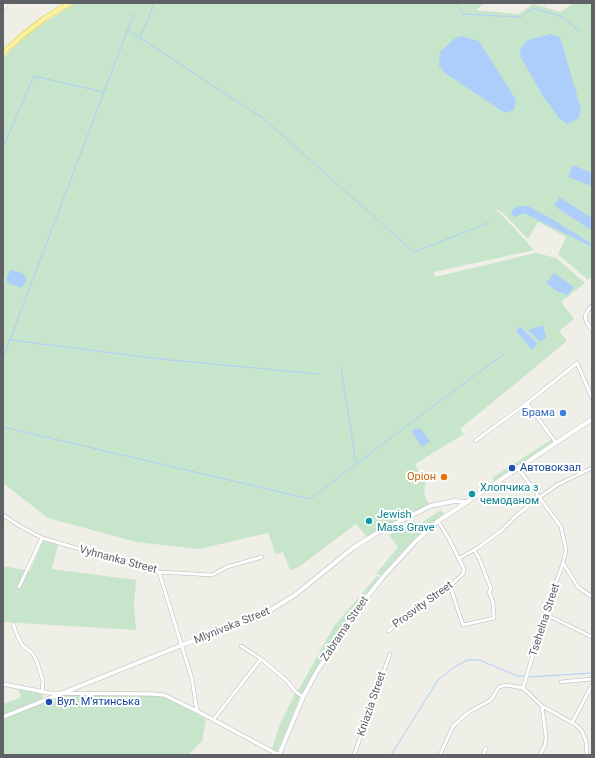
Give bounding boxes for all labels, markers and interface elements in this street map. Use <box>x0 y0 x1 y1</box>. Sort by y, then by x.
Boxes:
place label: Брама <box>522 406 555 420</box>
marker: Брама <box>558 408 568 418</box>
place label: Автовокзал <box>520 461 581 475</box>
marker: Автовокзал <box>507 463 517 473</box>
place label: Оріон <box>407 470 436 484</box>
marker: Оріон <box>439 472 449 482</box>
place label: Хлопчика з чемоданом <box>480 481 539 507</box>
marker: Хлопчика з чемоданом <box>467 489 477 499</box>
place label: Jewish Mass Grave <box>377 508 435 534</box>
marker: Jewish Mass Grave <box>364 516 374 526</box>
street label: Vyhnanka Street <box>78 543 158 577</box>
street label: Prosvity Street <box>390 579 456 631</box>
street label: Tsehelna Street <box>527 582 563 658</box>
street label: Zabrama Street <box>318 594 372 664</box>
street label: Mlynivska Street <box>192 605 272 647</box>
street label: Kniazia Street <box>355 670 389 738</box>
place label: Вул. М'ятинська <box>57 695 140 709</box>
marker: Вул. М'ятинська <box>44 697 54 707</box>

